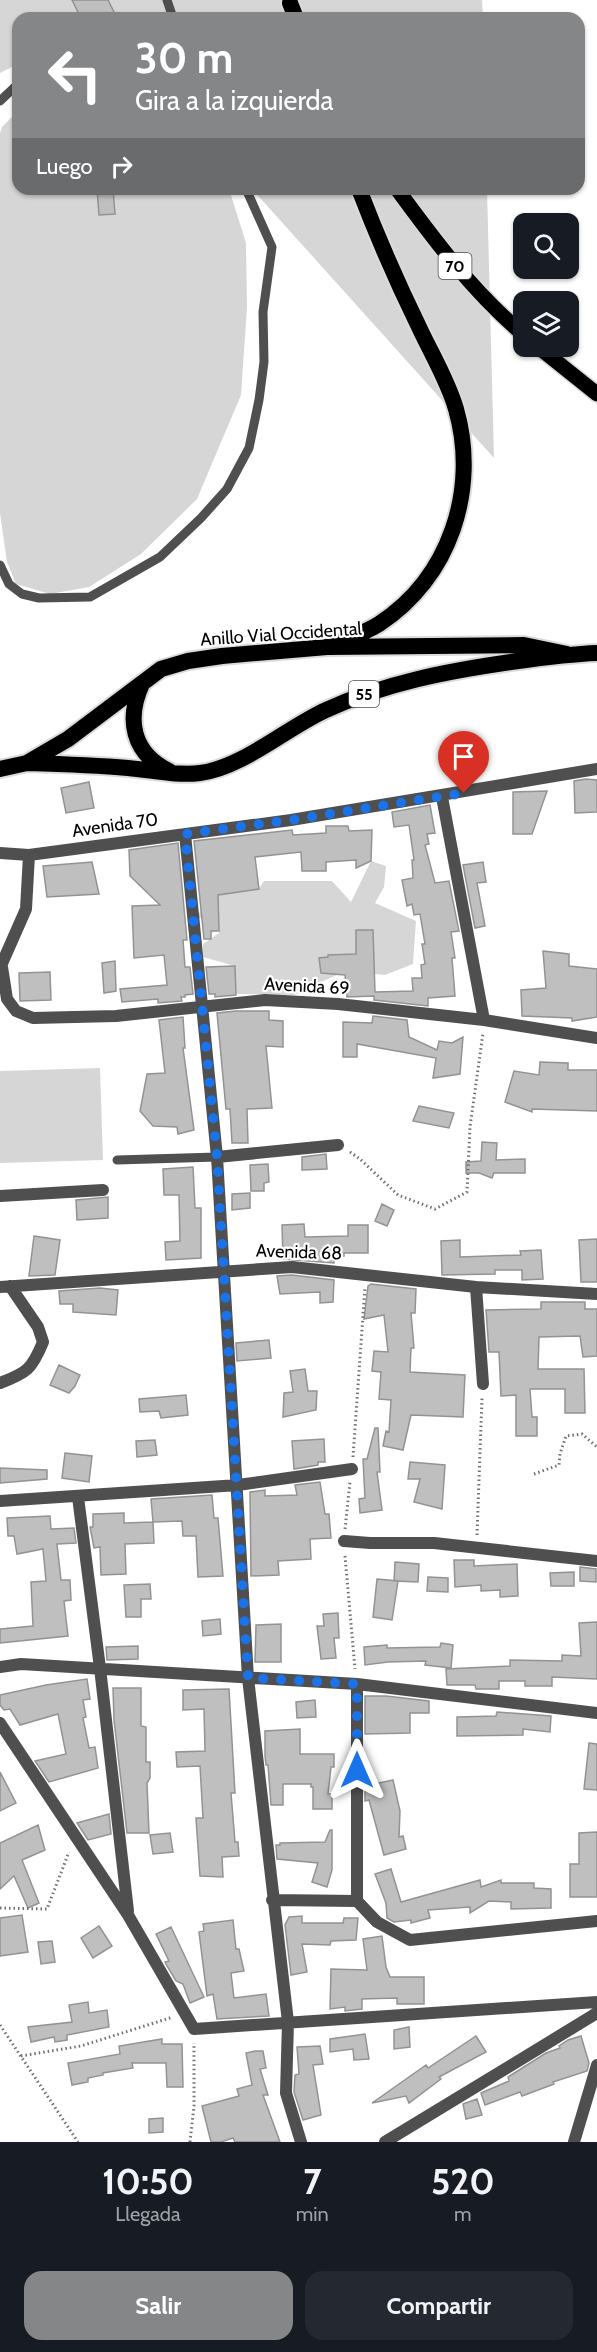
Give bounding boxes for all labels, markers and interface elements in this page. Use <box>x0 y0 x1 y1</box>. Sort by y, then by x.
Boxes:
text: 30 m <box>135 32 233 84</box>
icon: left <box>36 36 114 114</box>
text: Gira a la izquierda <box>135 84 334 117</box>
icon: right <box>105 150 138 183</box>
text: Luego <box>36 153 93 180</box>
map controls <box>513 213 579 357</box>
button: search <box>513 213 579 279</box>
road number: 70 <box>438 253 472 279</box>
button: layers <box>513 291 579 357</box>
street label: Anillo Vial Occidental <box>200 617 363 651</box>
road number: 55 <box>349 681 379 707</box>
pin <box>438 731 489 793</box>
icon: arrive <box>447 740 480 773</box>
street label: Avenida 70 <box>71 808 159 842</box>
street label: Avenida 69 <box>264 973 350 999</box>
street label: Avenida 68 <box>256 1240 342 1264</box>
position arrow <box>325 1738 389 1802</box>
text: 10:50 <box>102 2159 194 2203</box>
text: 7 <box>303 2159 322 2203</box>
text: 520 <box>431 2159 495 2203</box>
text: Llegada <box>115 2202 180 2226</box>
text: min <box>296 2202 329 2226</box>
text: m <box>454 2202 472 2226</box>
button: Salir <box>24 2271 293 2340</box>
button: Compartir <box>305 2271 573 2340</box>

